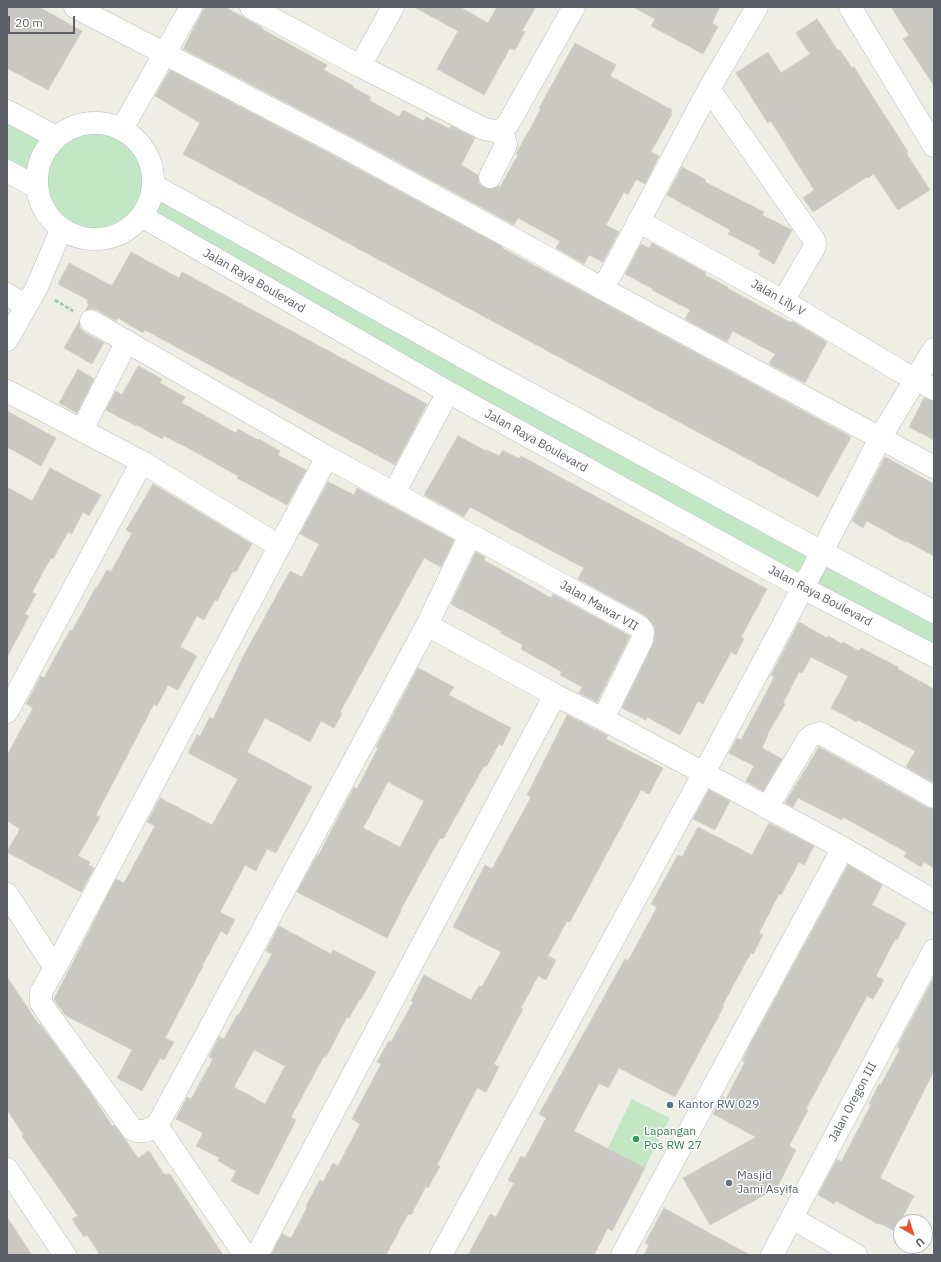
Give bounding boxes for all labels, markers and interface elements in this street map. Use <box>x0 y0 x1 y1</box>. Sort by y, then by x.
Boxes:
scale bar <box>10 8 77 34</box>
text: 20 m <box>15 15 43 30</box>
street label: Jalan Raya Boulevard <box>200 246 308 316</box>
street label: Jalan Lily V <box>748 277 808 319</box>
street label: Jalan Raya Boulevard <box>482 407 590 475</box>
street label: Jalan Raya Boulevard <box>766 563 874 629</box>
street label: Jalan Mawar VII <box>557 578 641 634</box>
street label: Jalan Oregon III <box>826 1060 880 1144</box>
place label: Kantor RW 029 <box>678 1098 759 1112</box>
marker: Kantor RW 029 <box>665 1100 675 1110</box>
place label: Lapangan Pos RW 27 <box>644 1125 702 1153</box>
marker: Lapangan Pos RW 27 <box>631 1134 641 1144</box>
place label: Masjid Jami Asyifa <box>737 1169 798 1197</box>
marker: Masjid Jami Asyifa <box>724 1178 734 1188</box>
north arrow <box>893 1214 933 1254</box>
text: U <box>913 1235 927 1250</box>

